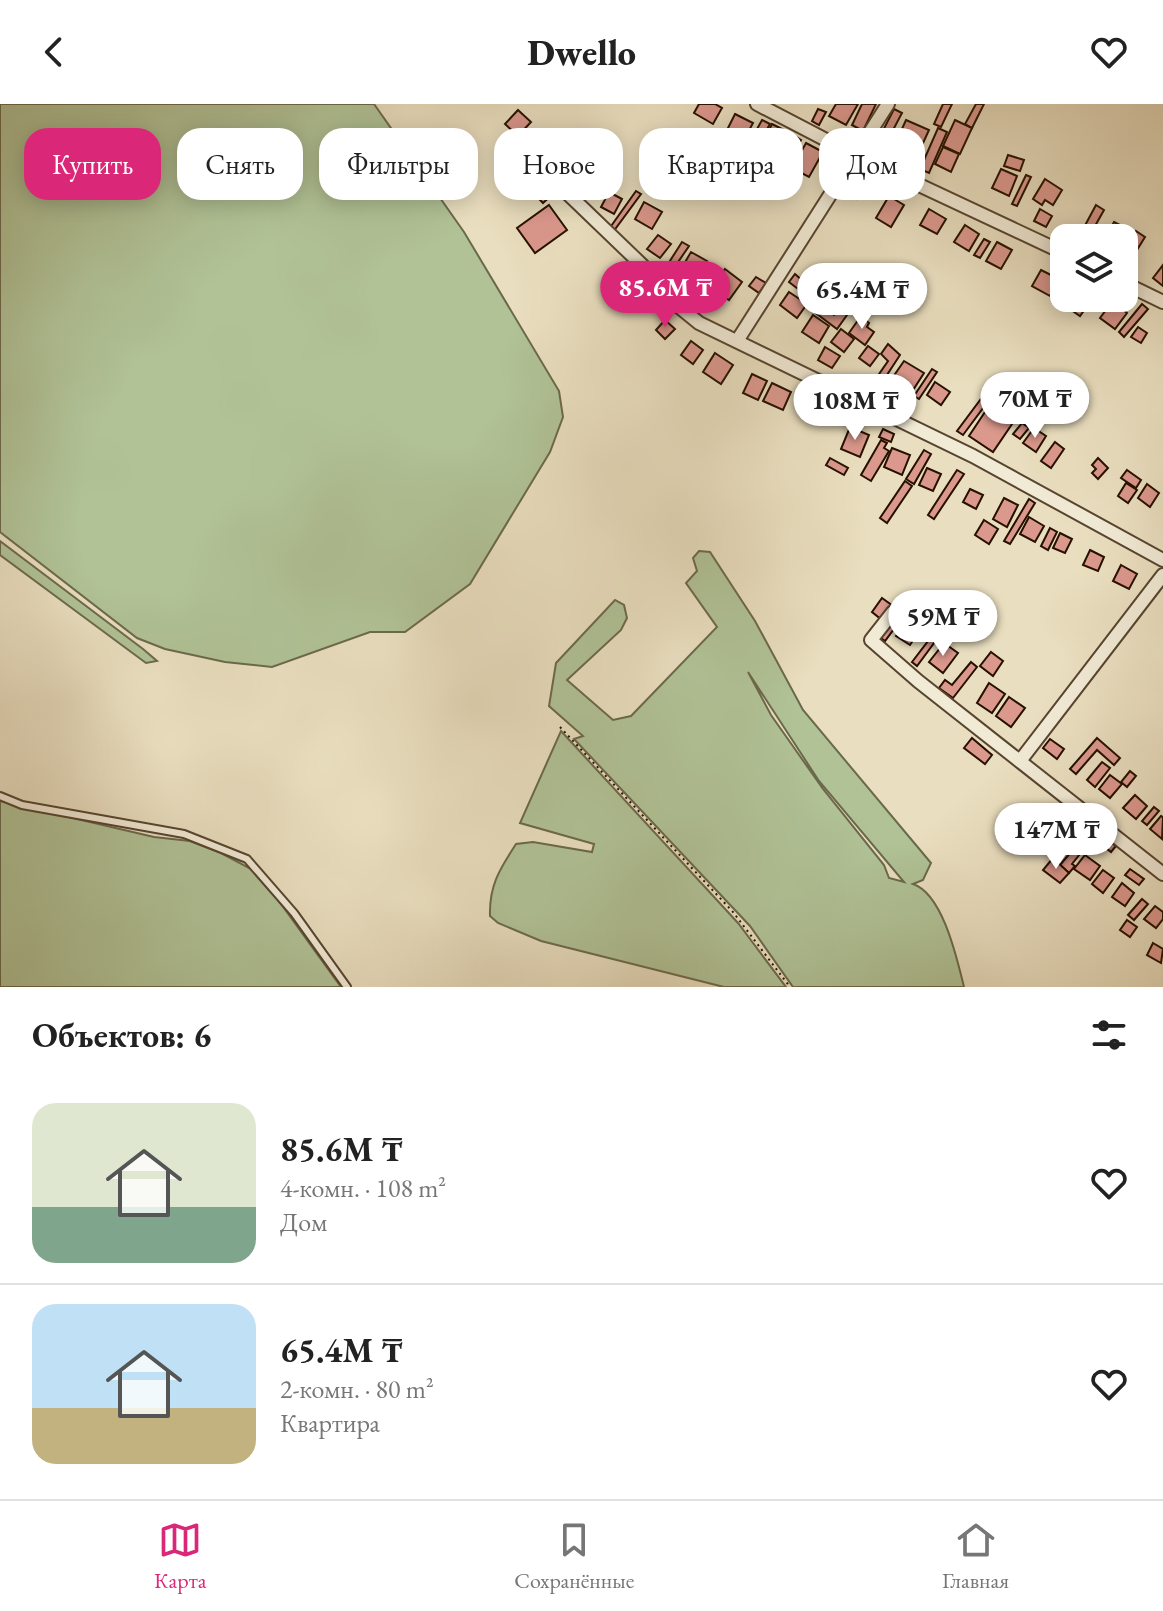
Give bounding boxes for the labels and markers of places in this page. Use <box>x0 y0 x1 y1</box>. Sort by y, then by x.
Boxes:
pin: 85.6M ₸ <box>591 261 739 329</box>
pin: 65.4M ₸ <box>788 263 936 331</box>
pin: 70M ₸ <box>979 372 1091 440</box>
pin: 108M ₸ <box>790 374 920 442</box>
pin: 59M ₸ <box>887 590 999 658</box>
pin: 147M ₸ <box>991 803 1121 871</box>

